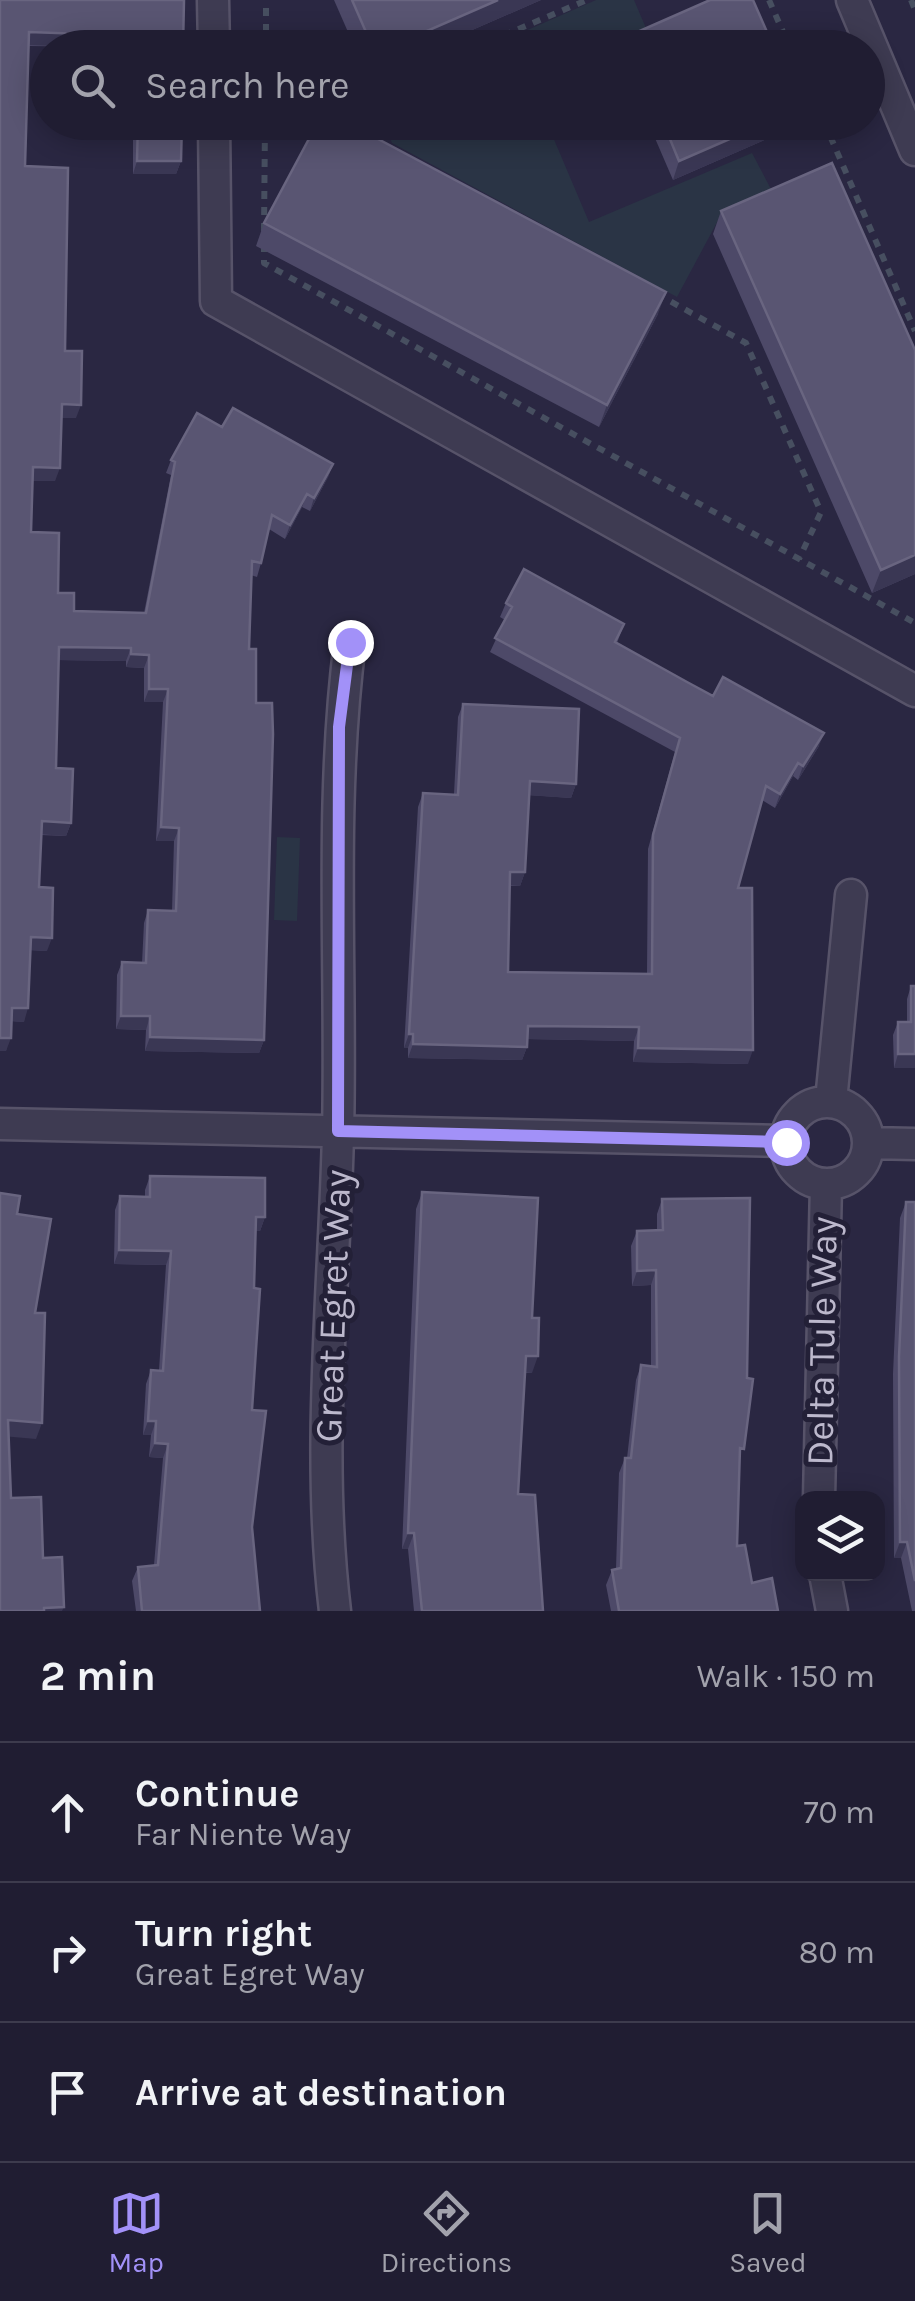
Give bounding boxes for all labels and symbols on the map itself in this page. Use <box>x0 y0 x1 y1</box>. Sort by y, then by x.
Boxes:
route end <box>328 620 374 666</box>
route start <box>764 1120 810 1166</box>
street label: Great Egret Way <box>306 1169 360 1443</box>
street label: Delta Tule Way <box>797 1216 847 1466</box>

